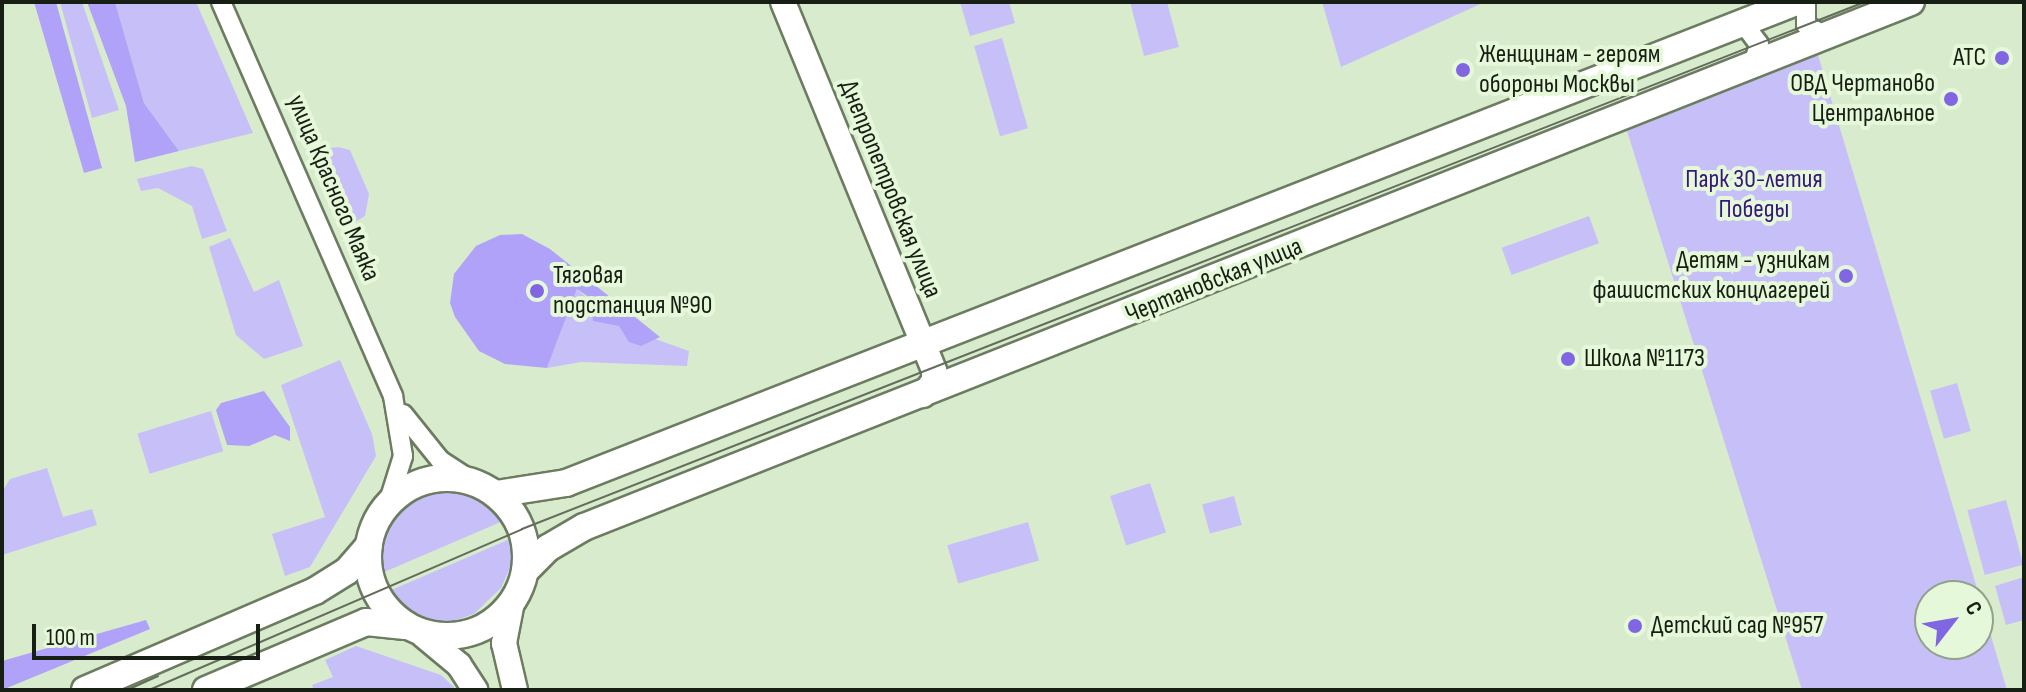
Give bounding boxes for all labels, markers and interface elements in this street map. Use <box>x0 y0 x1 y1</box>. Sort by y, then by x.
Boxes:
place label: Женщинам - героям обороны Москвы <box>1479 39 1661 100</box>
place label: АТС <box>1953 42 1986 74</box>
marker: АТС <box>1993 49 2011 67</box>
marker: Женщинам - героям обороны Москвы <box>1454 61 1472 79</box>
place label: ОВД Чертаново Центральное <box>1790 68 1935 130</box>
street label: Днепропетровская улица <box>832 75 948 303</box>
street label: улица Красного Маяка <box>280 90 386 286</box>
marker: ОВД Чертаново Центральное <box>1942 90 1960 108</box>
park label: Парк 30-летия Победы <box>1685 164 1823 226</box>
street label: Чертановская улица <box>1121 231 1307 331</box>
place label: Детям - узникам фашистских концлагерей <box>1593 245 1830 306</box>
place label: Тяговая подстанция №90 <box>553 260 712 322</box>
marker: Детям - узникам фашистских концлагерей <box>1837 267 1855 285</box>
marker: Тяговая подстанция №90 <box>528 282 546 300</box>
place label: Школа №1173 <box>1584 343 1705 375</box>
marker: Школа №1173 <box>1559 350 1577 368</box>
north arrow <box>1914 580 1994 660</box>
text: С <box>1959 597 1988 620</box>
scale bar <box>36 608 264 658</box>
place label: Детский сад №957 <box>1651 610 1823 642</box>
marker: Детский сад №957 <box>1626 617 1644 635</box>
text: 100 m <box>46 623 95 652</box>

